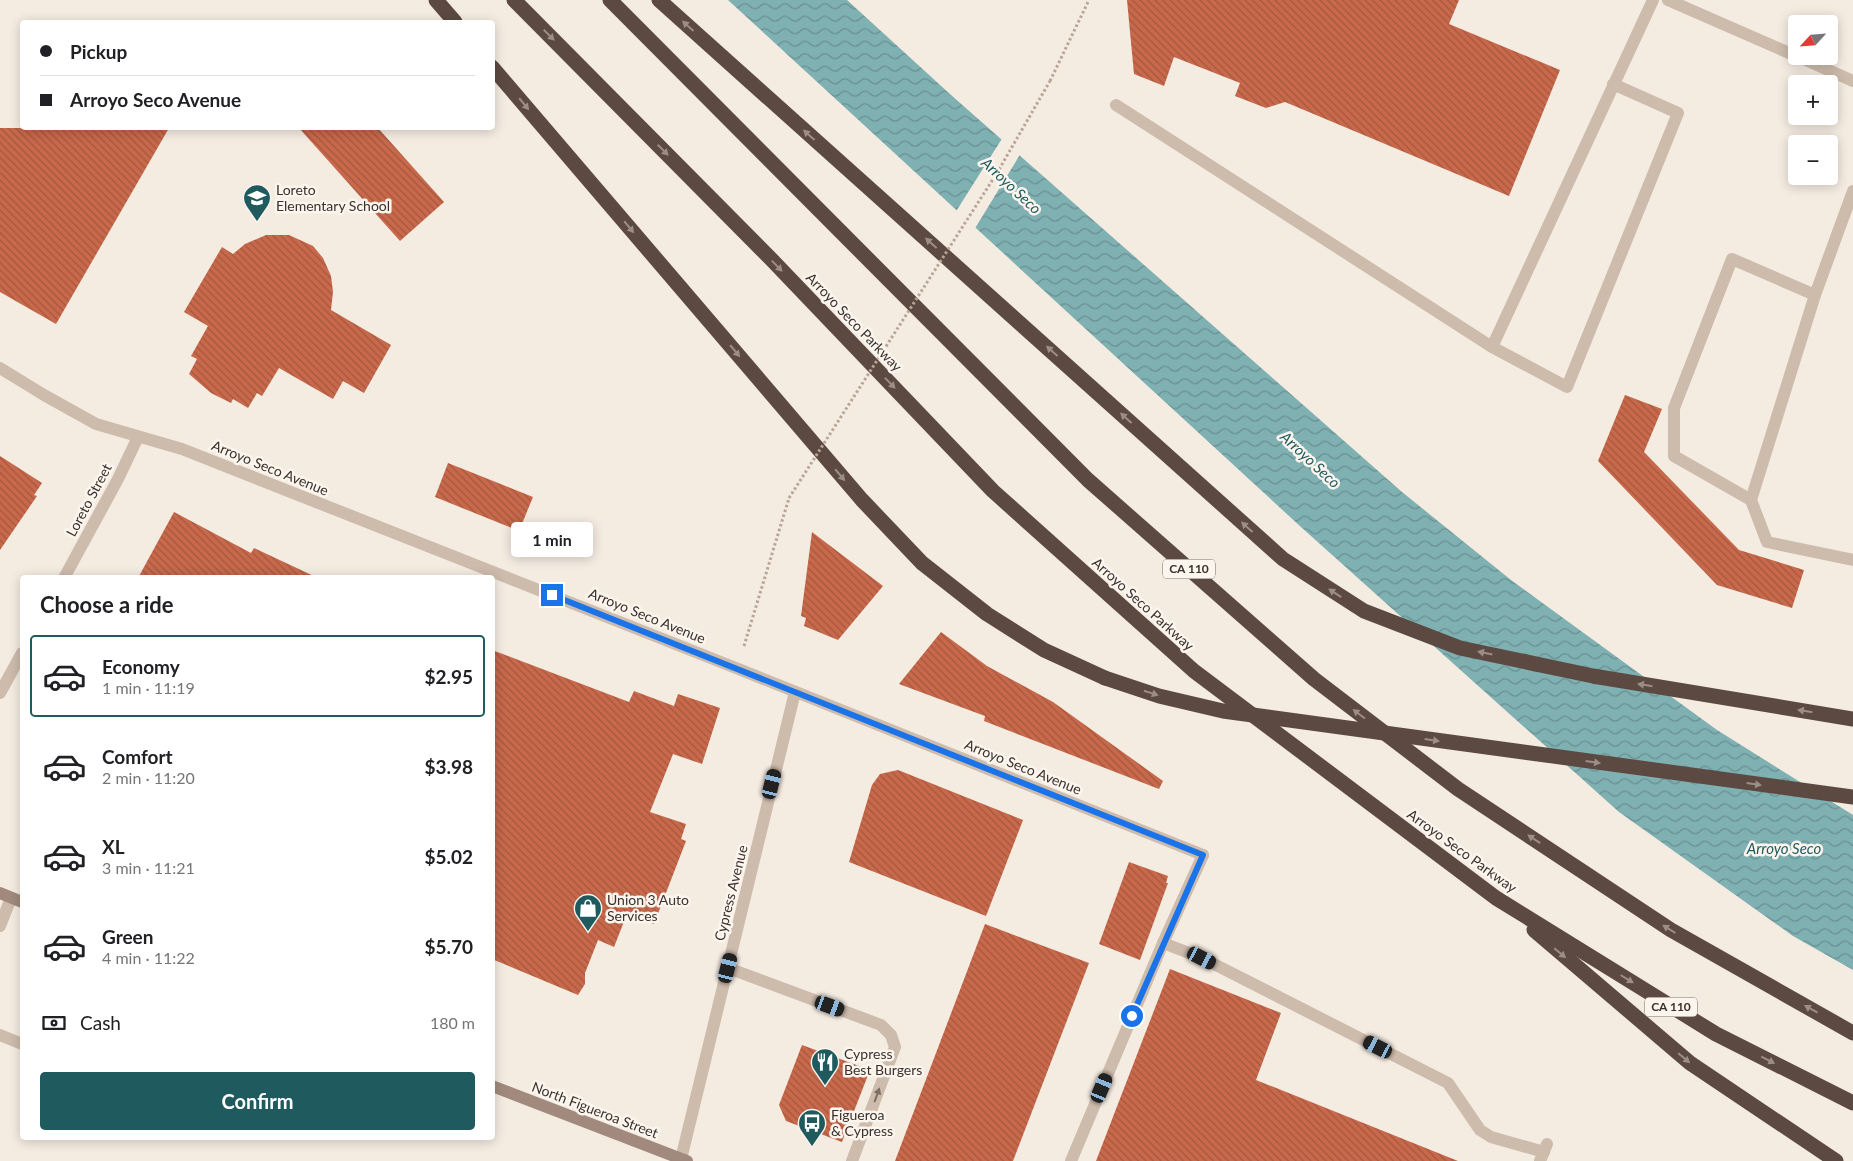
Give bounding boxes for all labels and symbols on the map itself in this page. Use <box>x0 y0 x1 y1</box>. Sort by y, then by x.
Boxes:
north arrow <box>1788 15 1838 65</box>
one-way arrow <box>683 20 695 32</box>
one-way arrow <box>543 28 555 40</box>
one-way arrow <box>518 97 530 109</box>
one-way arrow <box>803 129 816 140</box>
one-way arrow <box>657 144 669 156</box>
water label: Arroyo Seco <box>978 153 1045 217</box>
place label: Loreto Elementary School <box>276 181 390 214</box>
school or university icon: Loreto Elementary School <box>242 183 272 222</box>
one-way arrow <box>624 221 635 234</box>
one-way arrow <box>925 237 937 249</box>
one-way arrow <box>771 260 783 272</box>
street label: Arroyo Seco Parkway <box>803 269 906 375</box>
one-way arrow <box>729 344 740 357</box>
one-way arrow <box>1045 346 1058 357</box>
one-way arrow <box>884 377 896 389</box>
one-way arrow <box>1120 412 1132 424</box>
water label: Arroyo Seco <box>1277 427 1344 491</box>
street label: Arroyo Seco Avenue <box>209 436 331 499</box>
street label: Loreto Street <box>62 460 115 539</box>
one-way arrow <box>834 468 846 480</box>
one-way arrow <box>1241 521 1253 533</box>
callout: 1 min <box>511 522 593 558</box>
street label: Arroyo Seco Parkway <box>1089 554 1198 654</box>
road number: CA 110 <box>1163 560 1215 578</box>
route end <box>541 584 563 606</box>
street label: Arroyo Seco Avenue <box>586 584 708 647</box>
one-way arrow <box>1329 588 1342 598</box>
one-way arrow <box>1477 649 1493 657</box>
one-way arrow <box>1636 680 1652 688</box>
one-way arrow <box>1144 690 1159 697</box>
one-way arrow <box>1797 707 1813 715</box>
one-way arrow <box>1353 708 1366 719</box>
street label: Arroyo Seco Avenue <box>962 735 1084 798</box>
one-way arrow <box>1424 736 1440 744</box>
one-way arrow <box>1585 758 1601 766</box>
car <box>761 768 782 800</box>
one-way arrow <box>1746 780 1762 788</box>
street label: Arroyo Seco Parkway <box>1404 805 1521 896</box>
one-way arrow <box>1527 834 1541 844</box>
water label: Arroyo Seco <box>1746 839 1821 857</box>
street label: Cypress Avenue <box>710 843 751 942</box>
place label: Union 3 Auto Services <box>607 891 689 924</box>
shop icon: Union 3 Auto Services <box>573 893 603 932</box>
one-way arrow <box>1663 924 1676 934</box>
car <box>1185 945 1218 971</box>
one-way arrow <box>1554 947 1567 958</box>
car <box>717 952 738 984</box>
one-way arrow <box>1621 975 1634 984</box>
car <box>813 994 846 1018</box>
road number: CA 110 <box>1645 998 1697 1016</box>
route start <box>1121 1005 1143 1027</box>
one-way arrow <box>1804 1005 1817 1014</box>
car <box>1361 1034 1394 1060</box>
place label: Cypress Best Burgers <box>844 1045 922 1078</box>
restaurant icon: Cypress Best Burgers <box>810 1047 840 1086</box>
one-way arrow <box>1677 1052 1690 1063</box>
one-way arrow <box>1761 1056 1775 1064</box>
car <box>1089 1071 1114 1105</box>
street label: North Figueroa Street <box>530 1078 661 1141</box>
one-way arrow <box>874 1087 881 1102</box>
place label: Figueroa & Cypress <box>831 1106 893 1139</box>
bus stop icon: Figueroa & Cypress <box>797 1108 827 1147</box>

